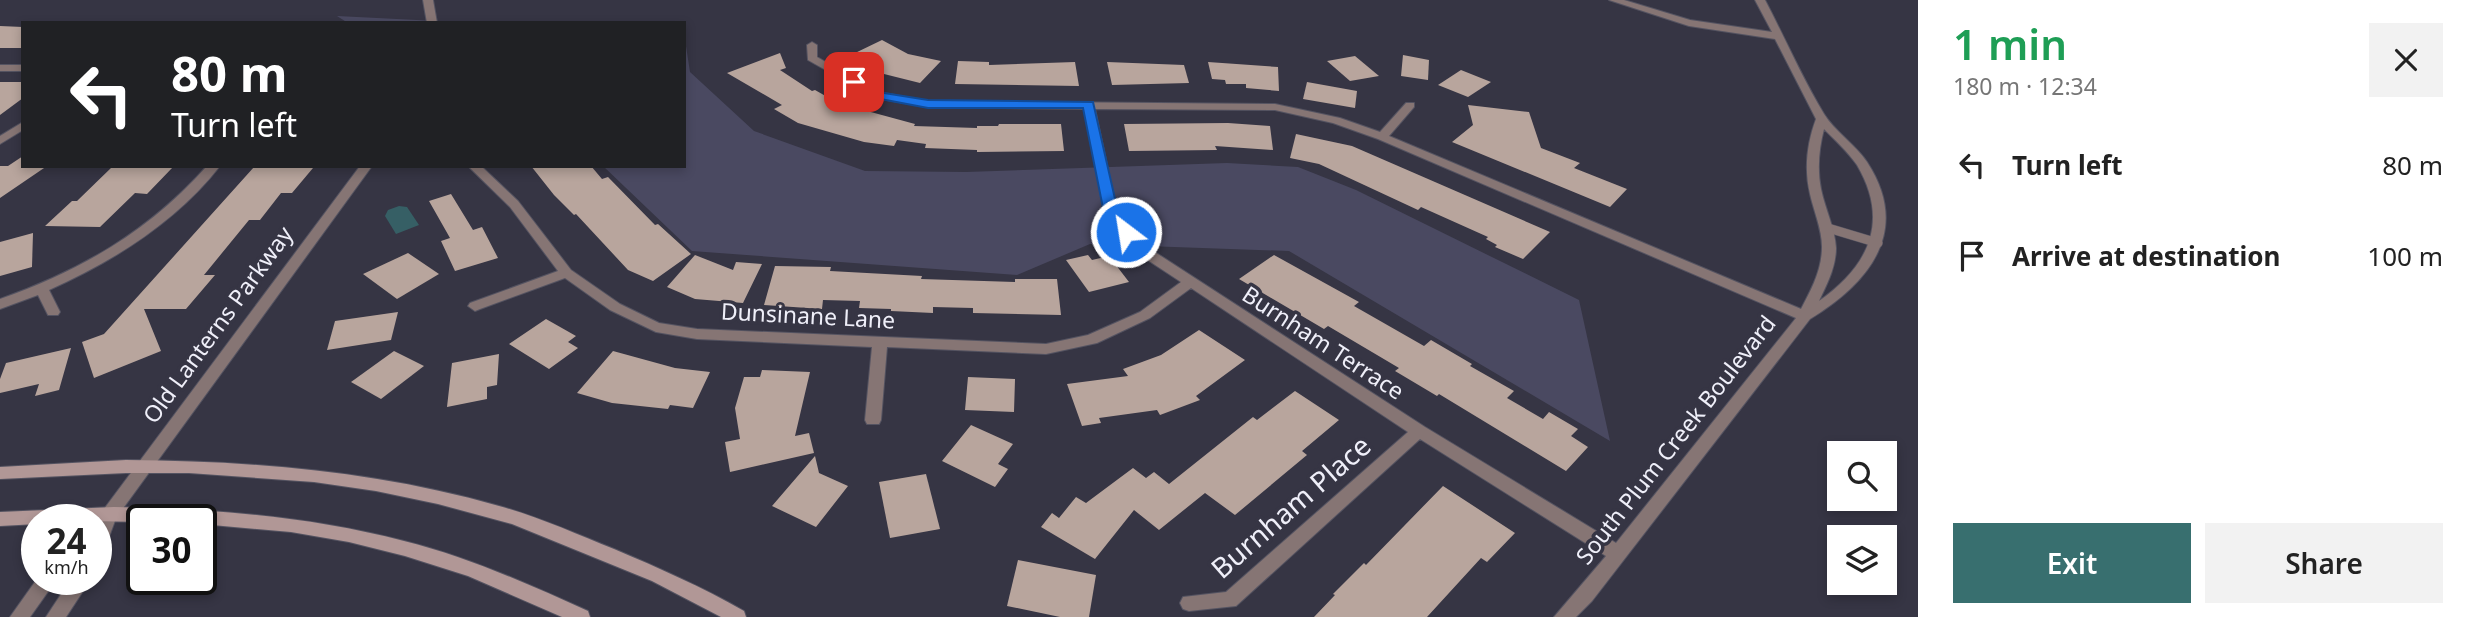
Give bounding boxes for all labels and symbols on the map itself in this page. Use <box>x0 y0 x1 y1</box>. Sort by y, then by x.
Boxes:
pin <box>824 52 884 112</box>
position arrow <box>1089 195 1163 269</box>
street label: Old Lanterns Parkway <box>135 219 300 429</box>
street label: Burnham Terrace <box>1236 278 1411 407</box>
street label: Dunsinane Lane <box>720 294 896 336</box>
street label: South Plum Creek Boulevard <box>1568 308 1783 571</box>
street label: Burnham Place <box>1202 426 1378 586</box>
speed limit sign: 30 <box>126 504 217 595</box>

